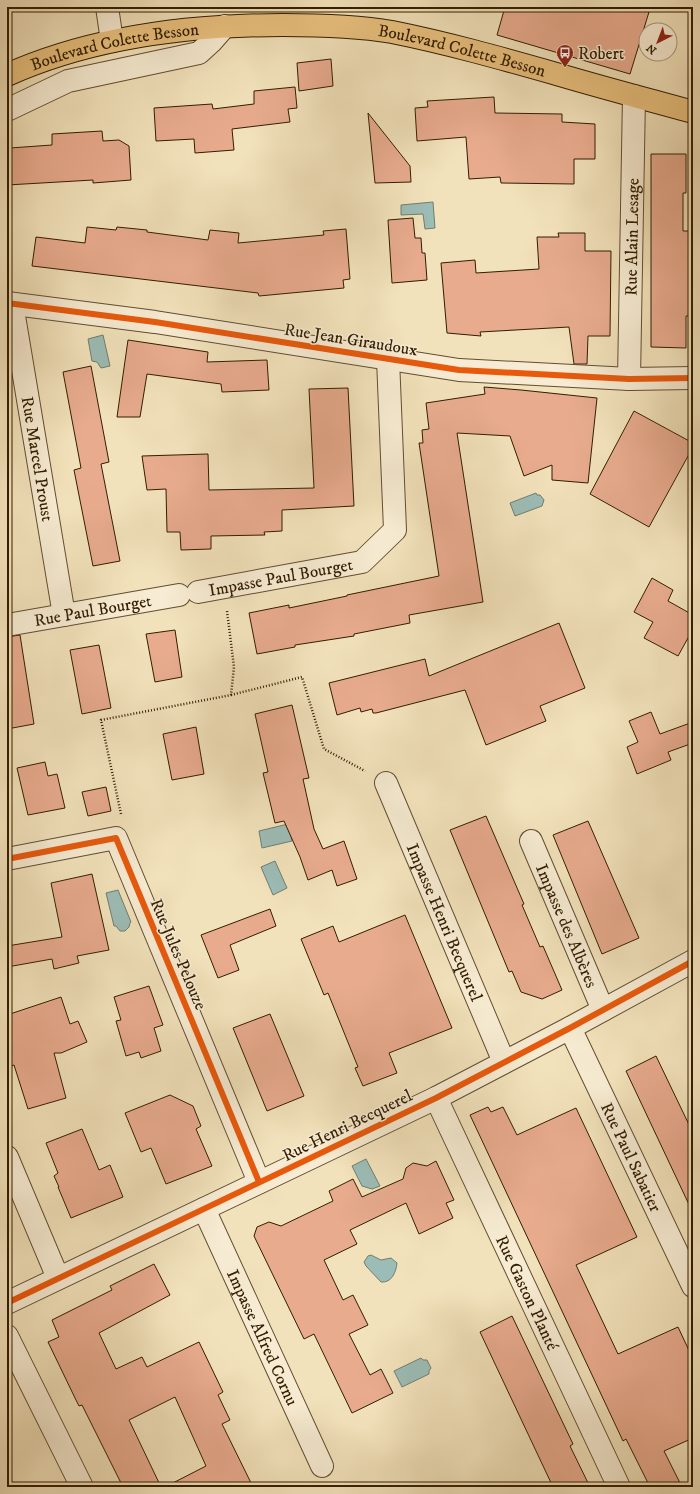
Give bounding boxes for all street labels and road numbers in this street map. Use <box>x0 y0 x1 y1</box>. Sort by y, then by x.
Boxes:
street label: Boulevard Colette Besson <box>28 19 200 76</box>
street label: Boulevard Colette Besson <box>377 20 548 82</box>
street label: Rue Alain Lesage <box>620 178 645 296</box>
street label: Rue Jean Giraudoux <box>283 319 420 361</box>
street label: Rue Marcel Proust <box>16 395 58 524</box>
street label: Impasse Paul Bourget <box>207 554 355 602</box>
street label: Rue Paul Bourget <box>33 590 154 632</box>
street label: Impasse Henri Becquerel <box>401 840 487 1005</box>
street label: Impasse des Albères <box>530 861 602 992</box>
street label: Rue Jules Pelouze <box>145 895 211 1013</box>
street label: Rue Henri Becquerel <box>279 1085 416 1167</box>
street label: Rue Paul Sabatier <box>595 1099 666 1217</box>
street label: Rue Gaston Planté <box>490 1232 563 1354</box>
street label: Impasse Alfred Cornu <box>221 1266 303 1409</box>

